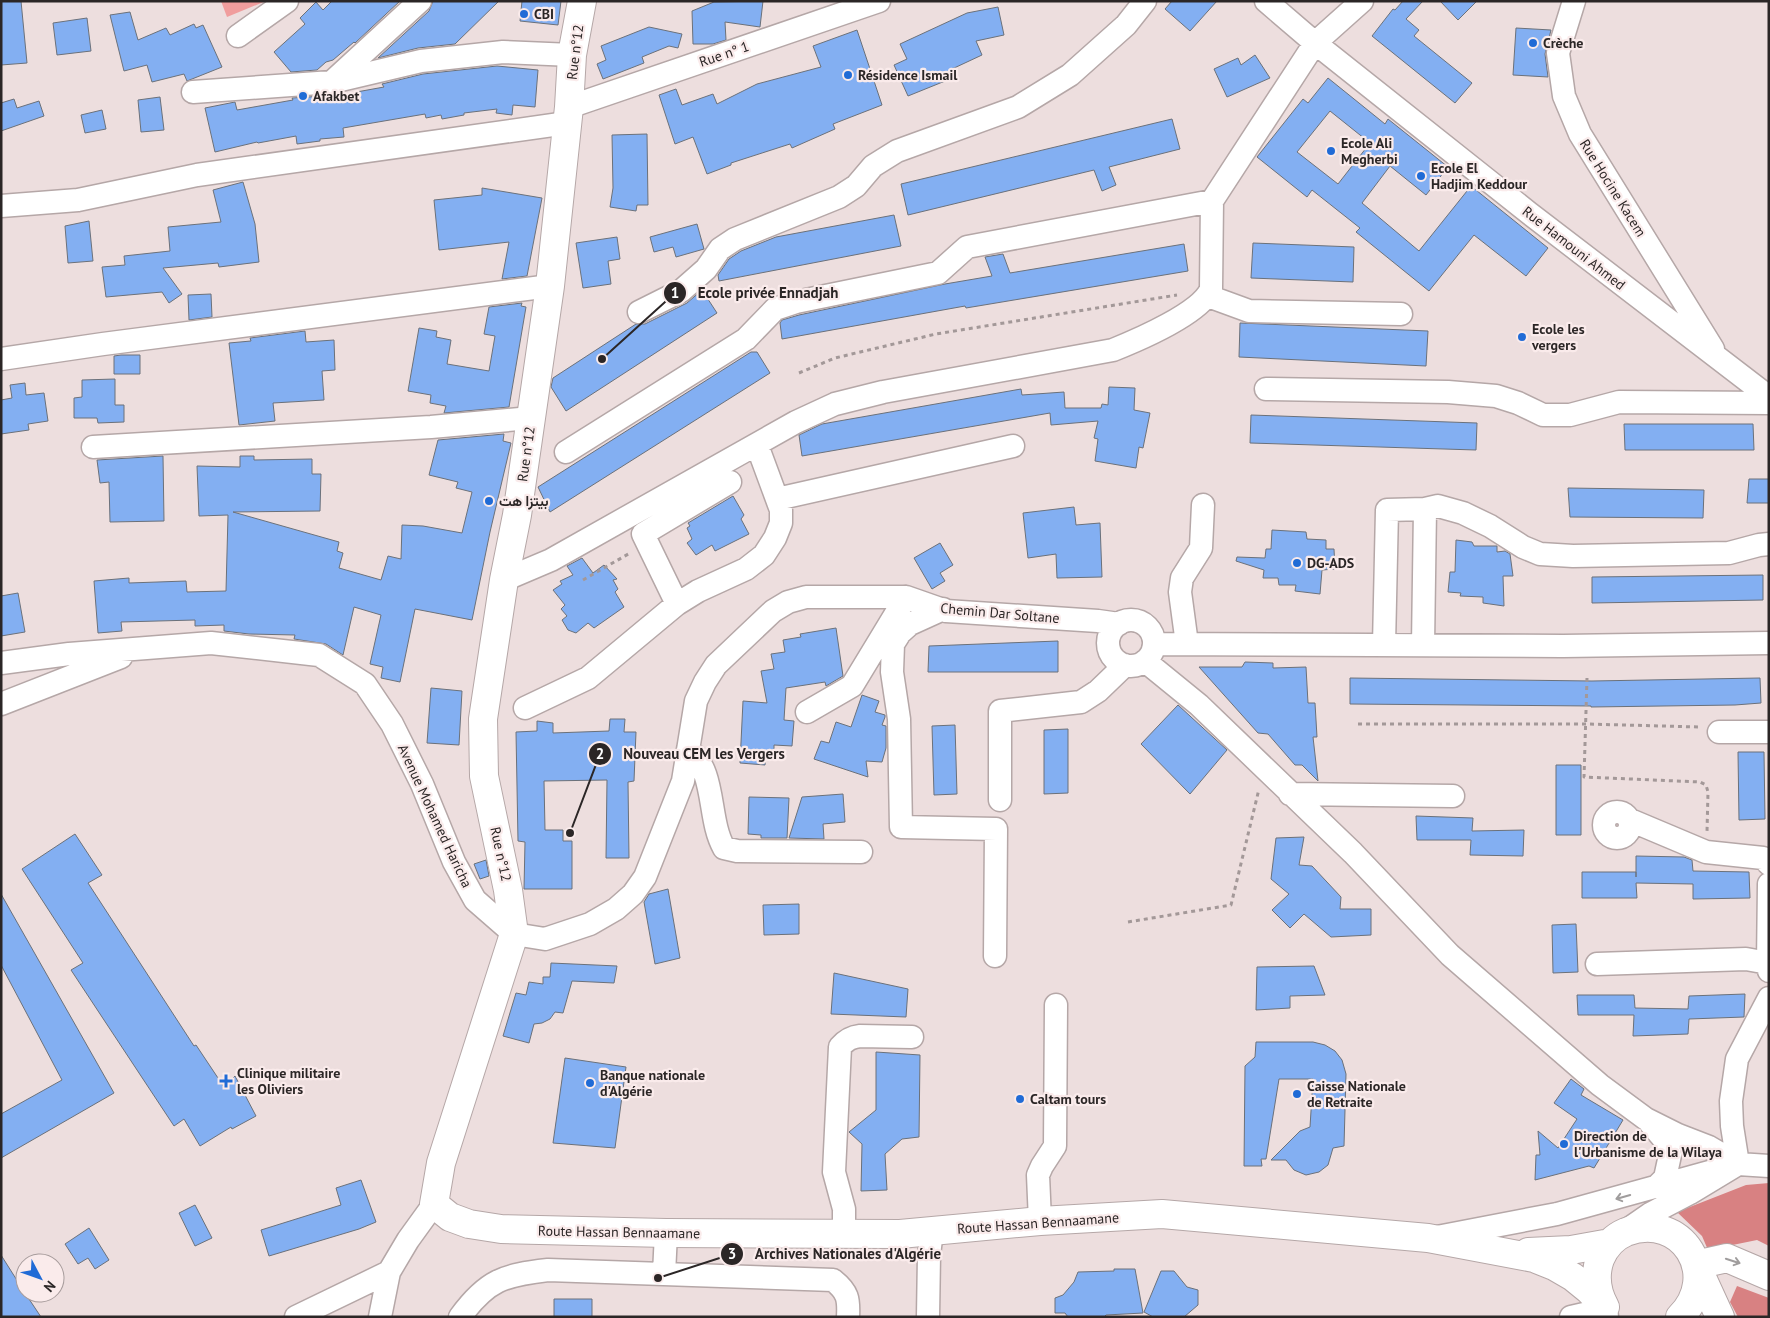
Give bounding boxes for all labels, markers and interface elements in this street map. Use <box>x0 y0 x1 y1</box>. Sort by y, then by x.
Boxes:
place label: CBI <box>534 5 554 23</box>
marker: CBI <box>518 8 530 20</box>
street label: Rue n°12 <box>563 23 587 81</box>
place label: Crèche <box>1543 34 1583 52</box>
street label: Rue n° 1 <box>697 37 751 71</box>
marker: Crèche <box>1527 37 1539 49</box>
place label: Résidence Ismail <box>858 66 958 84</box>
marker: Résidence Ismail <box>842 69 854 81</box>
place label: Afakbet <box>313 87 359 105</box>
marker: Afakbet <box>297 90 309 102</box>
place label: Ecole Ali Megherbi <box>1341 134 1398 168</box>
street label: Rue Hocine Kacem <box>1576 136 1650 240</box>
marker: Ecole Ali Megherbi <box>1325 145 1337 157</box>
place label: Ecole El Hadjim Keddour <box>1431 159 1527 193</box>
marker: Ecole El Hadjim Keddour <box>1415 170 1427 182</box>
street label: Rue Hamouni Ahmed <box>1519 202 1629 294</box>
callout: Ecole privée Ennadjah <box>663 278 849 308</box>
text: 1 <box>671 283 679 302</box>
text: Ecole privée Ennadjah <box>698 283 838 302</box>
place label: Ecole les vergers <box>1531 320 1585 354</box>
marker: Ecole les vergers <box>1516 331 1528 343</box>
street label: Rue n°12 <box>513 425 539 483</box>
place label: بيتزا هت <box>499 492 548 510</box>
marker: بيتزا هت <box>483 495 495 507</box>
place label: DG-ADS <box>1307 554 1354 572</box>
marker: DG-ADS <box>1291 557 1303 569</box>
street label: Chemin Dar Soltane <box>940 599 1060 627</box>
callout: Nouveau CEM les Vergers <box>588 739 795 769</box>
street label: Avenue Mohamed Haricha <box>394 741 476 891</box>
text: 2 <box>596 744 604 763</box>
text: Nouveau CEM les Vergers <box>623 744 785 763</box>
street label: Rue n°12 <box>486 825 516 883</box>
place label: Clinique militaire les Oliviers <box>237 1064 340 1098</box>
place label: Banque nationale d'Algérie <box>600 1066 705 1100</box>
marker: Clinique militaire les Oliviers <box>219 1074 233 1088</box>
marker: Banque nationale d'Algérie <box>584 1077 596 1089</box>
place label: Caisse Nationale de Retraite <box>1307 1077 1406 1111</box>
marker: Caisse Nationale de Retraite <box>1291 1088 1303 1100</box>
place label: Caltam tours <box>1030 1090 1106 1108</box>
marker: Caltam tours <box>1014 1093 1026 1105</box>
place label: Direction de l'Urbanisme de la Wilaya <box>1574 1127 1722 1161</box>
marker: Direction de l'Urbanisme de la Wilaya <box>1558 1138 1570 1150</box>
one-way arrow <box>1616 1192 1632 1202</box>
street label: Route Hassan Bennaamane <box>956 1208 1120 1238</box>
street label: Route Hassan Bennaamane <box>538 1222 700 1242</box>
callout: Archives Nationales d'Algérie <box>720 1239 951 1269</box>
text: 3 <box>728 1244 736 1263</box>
text: Archives Nationales d'Algérie <box>755 1244 942 1263</box>
north arrow <box>15 1253 65 1303</box>
one-way arrow <box>1725 1257 1741 1267</box>
text: N <box>40 1277 60 1296</box>

